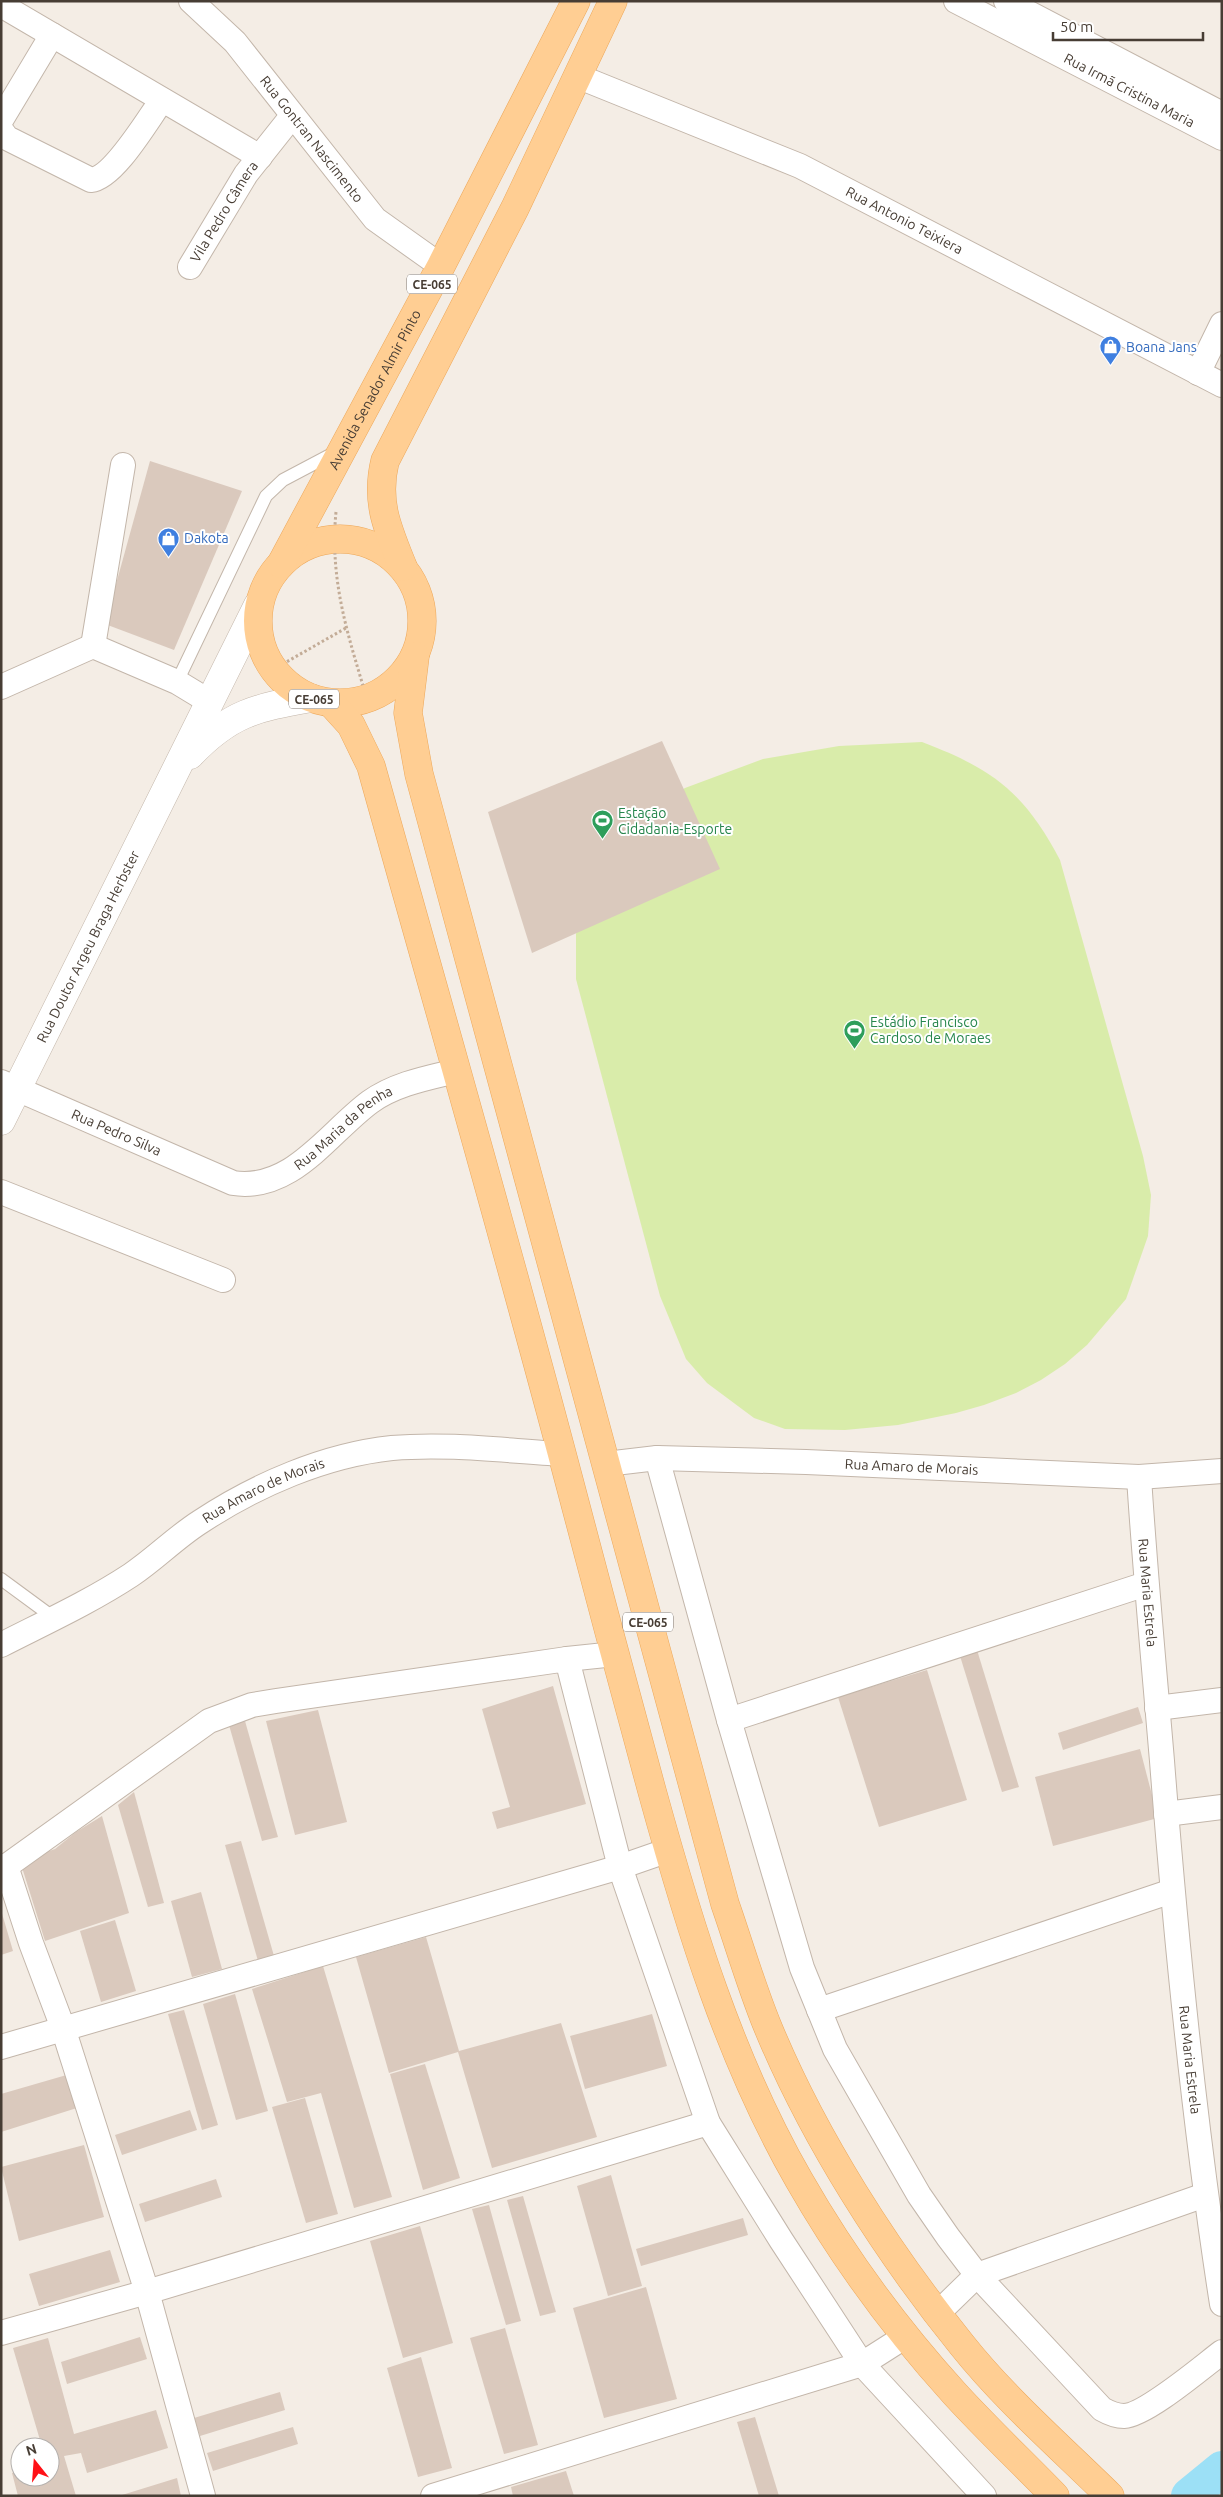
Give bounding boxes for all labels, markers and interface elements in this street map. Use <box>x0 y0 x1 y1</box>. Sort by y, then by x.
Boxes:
scale bar <box>1053 10 1203 42</box>
text: 50 m <box>1060 18 1093 35</box>
street label: Rua Irmã Cristina Maria <box>1061 50 1197 131</box>
street label: Rua Gontran Nascimento <box>257 73 367 206</box>
street label: Vila Pedro Câmera <box>187 158 261 265</box>
street label: Rua Antonio Teixiera <box>843 183 966 257</box>
road number: CE-065 <box>407 274 457 294</box>
street label: Avenida Senador Almir Pinto <box>325 307 424 472</box>
shop icon: Boana Jans <box>1098 335 1122 366</box>
place label: Boana Jans <box>1126 339 1197 355</box>
shop icon: Dakota <box>156 526 180 557</box>
place label: Dakota <box>184 530 229 546</box>
road number: CE-065 <box>289 690 339 709</box>
place label: Estação Cidadania-Esporte <box>618 805 732 837</box>
sports icon: Estação Cidadania-Esporte <box>590 809 614 840</box>
street label: Rua Doutor Argeu Braga Herbster <box>33 847 143 1045</box>
place label: Estádio Francisco Cardoso de Moraes <box>870 1014 991 1046</box>
sports icon: Estádio Francisco Cardoso de Moraes <box>842 1018 866 1049</box>
street label: Rua Maria da Penha <box>291 1083 395 1173</box>
street label: Rua Pedro Silva <box>69 1106 164 1159</box>
street label: Rua Amaro de Morais <box>199 1455 327 1526</box>
street label: Rua Amaro de Morais <box>844 1456 979 1478</box>
street label: Rua Maria Estrela <box>1135 1538 1160 1648</box>
road number: CE-065 <box>623 1612 673 1631</box>
street label: Rua Maria Estrela <box>1176 2005 1204 2115</box>
north arrow <box>10 2437 60 2487</box>
text: N <box>24 2440 39 2459</box>

